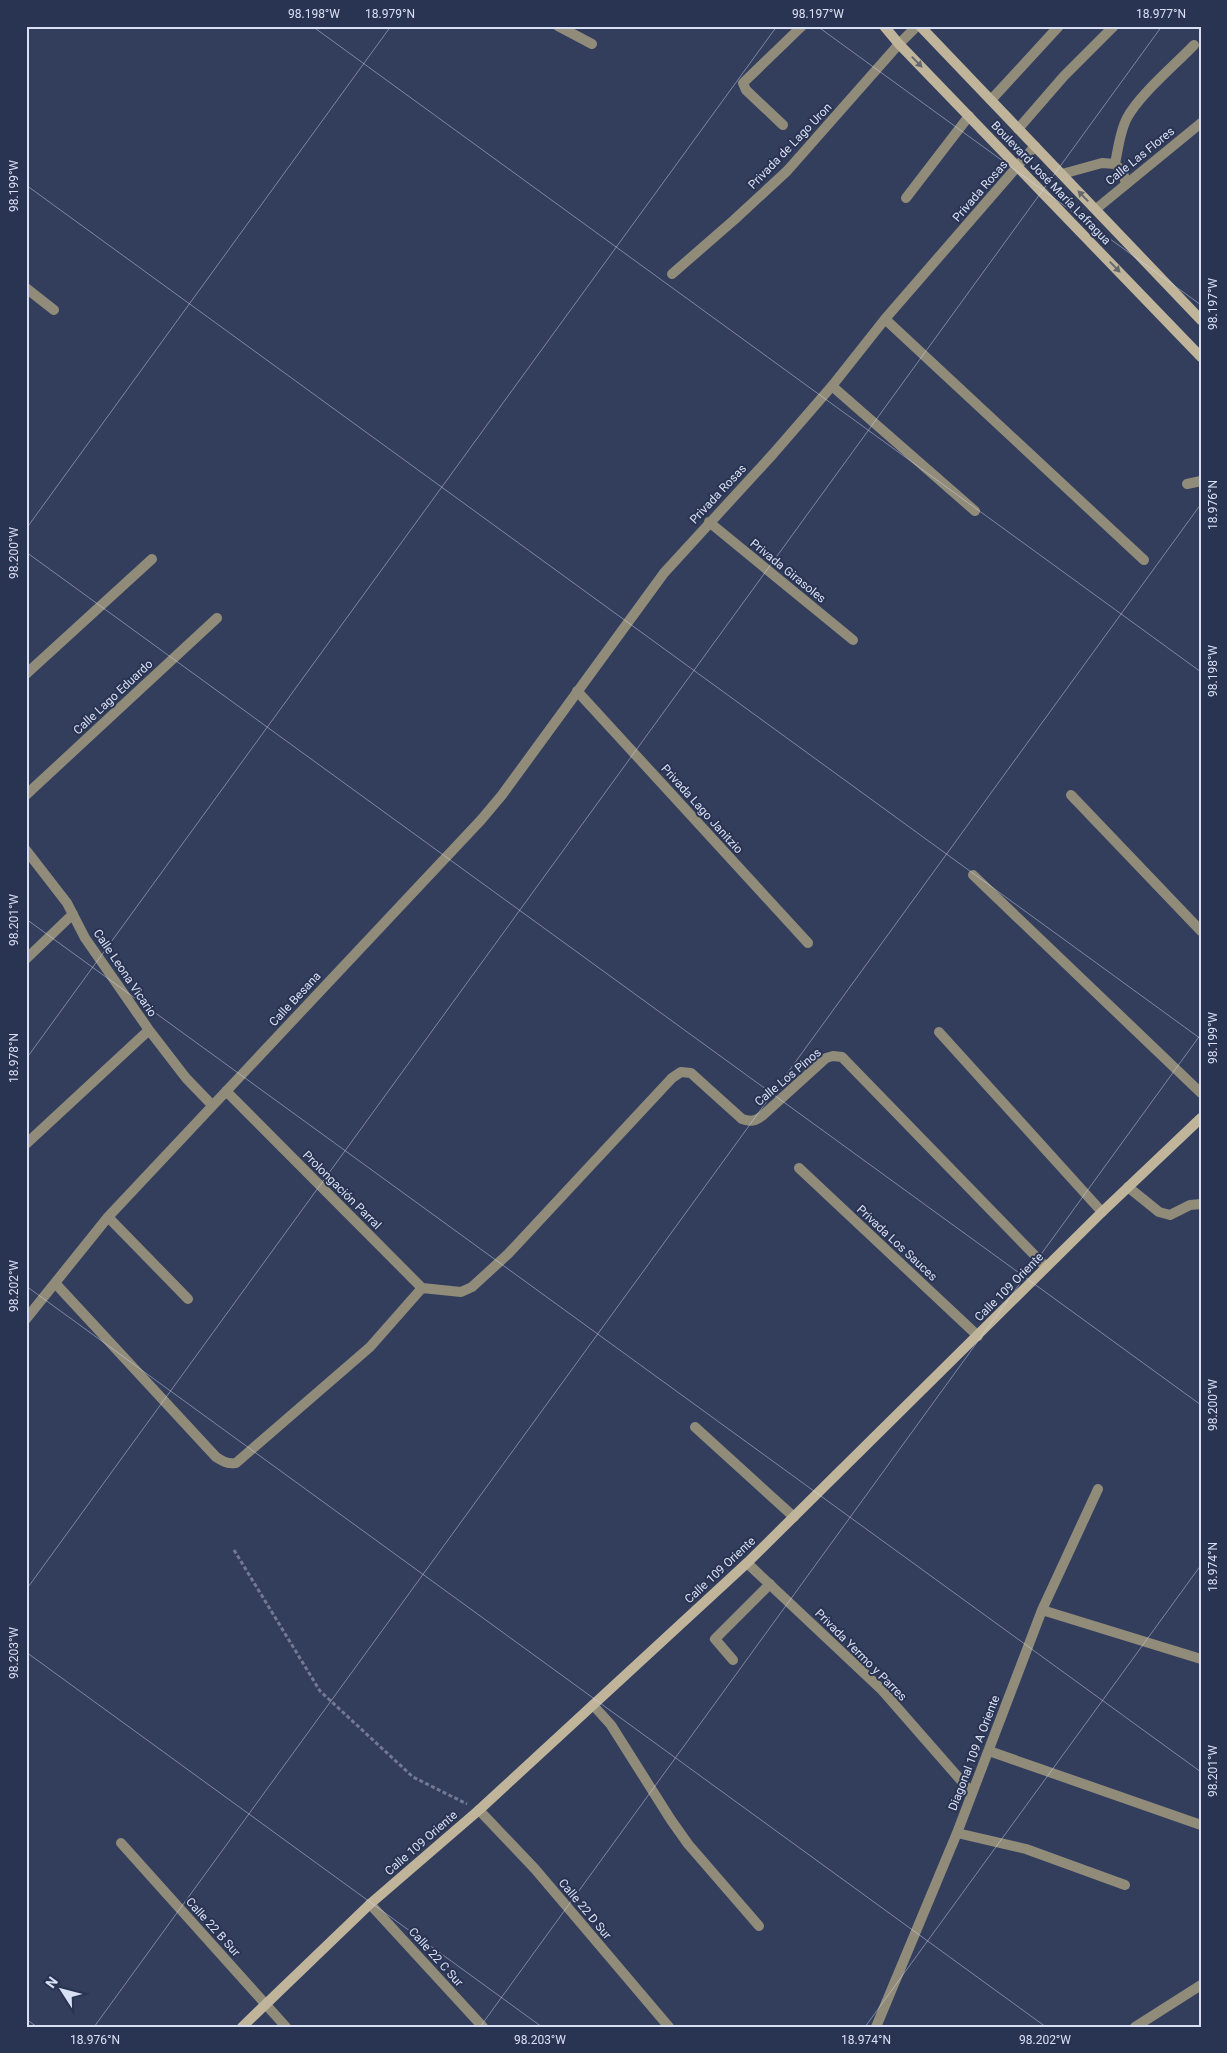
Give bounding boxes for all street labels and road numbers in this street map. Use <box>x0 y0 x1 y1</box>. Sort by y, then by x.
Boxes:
street label: Privada de Lago Uron <box>745 100 835 192</box>
street label: Boulevard José María Lafragua <box>988 118 1114 248</box>
street label: Calle Las Flores <box>1103 124 1177 188</box>
street label: Privada Rosas <box>950 158 1010 224</box>
street label: Privada Rosas <box>687 461 749 527</box>
street label: Privada Girasoles <box>747 536 829 606</box>
street label: Calle Lago Eduardo <box>70 657 156 737</box>
street label: Privada Lago Janitzio <box>658 762 746 857</box>
street label: Calle Leona Vicario <box>91 927 160 1020</box>
street label: Calle Besana <box>266 969 324 1029</box>
street label: Calle Los Pinos <box>752 1045 824 1109</box>
street label: Prolongación Parral <box>300 1148 384 1232</box>
street label: Privada Los Sauces <box>854 1202 940 1284</box>
street label: Calle 109 Oriente <box>972 1250 1046 1324</box>
street label: Calle 109 Oriente <box>682 1534 758 1606</box>
street label: Privada Yermo y Parres <box>812 1606 910 1704</box>
street label: Diagonal 109 A Oriente <box>946 1693 1002 1813</box>
street label: Calle 109 Oriente <box>382 1808 460 1878</box>
street label: Calle 22 D Sur <box>556 1876 614 1942</box>
street label: Calle 22 B Sur <box>183 1895 243 1959</box>
street label: Calle 22 C Sur <box>406 1925 466 1989</box>

